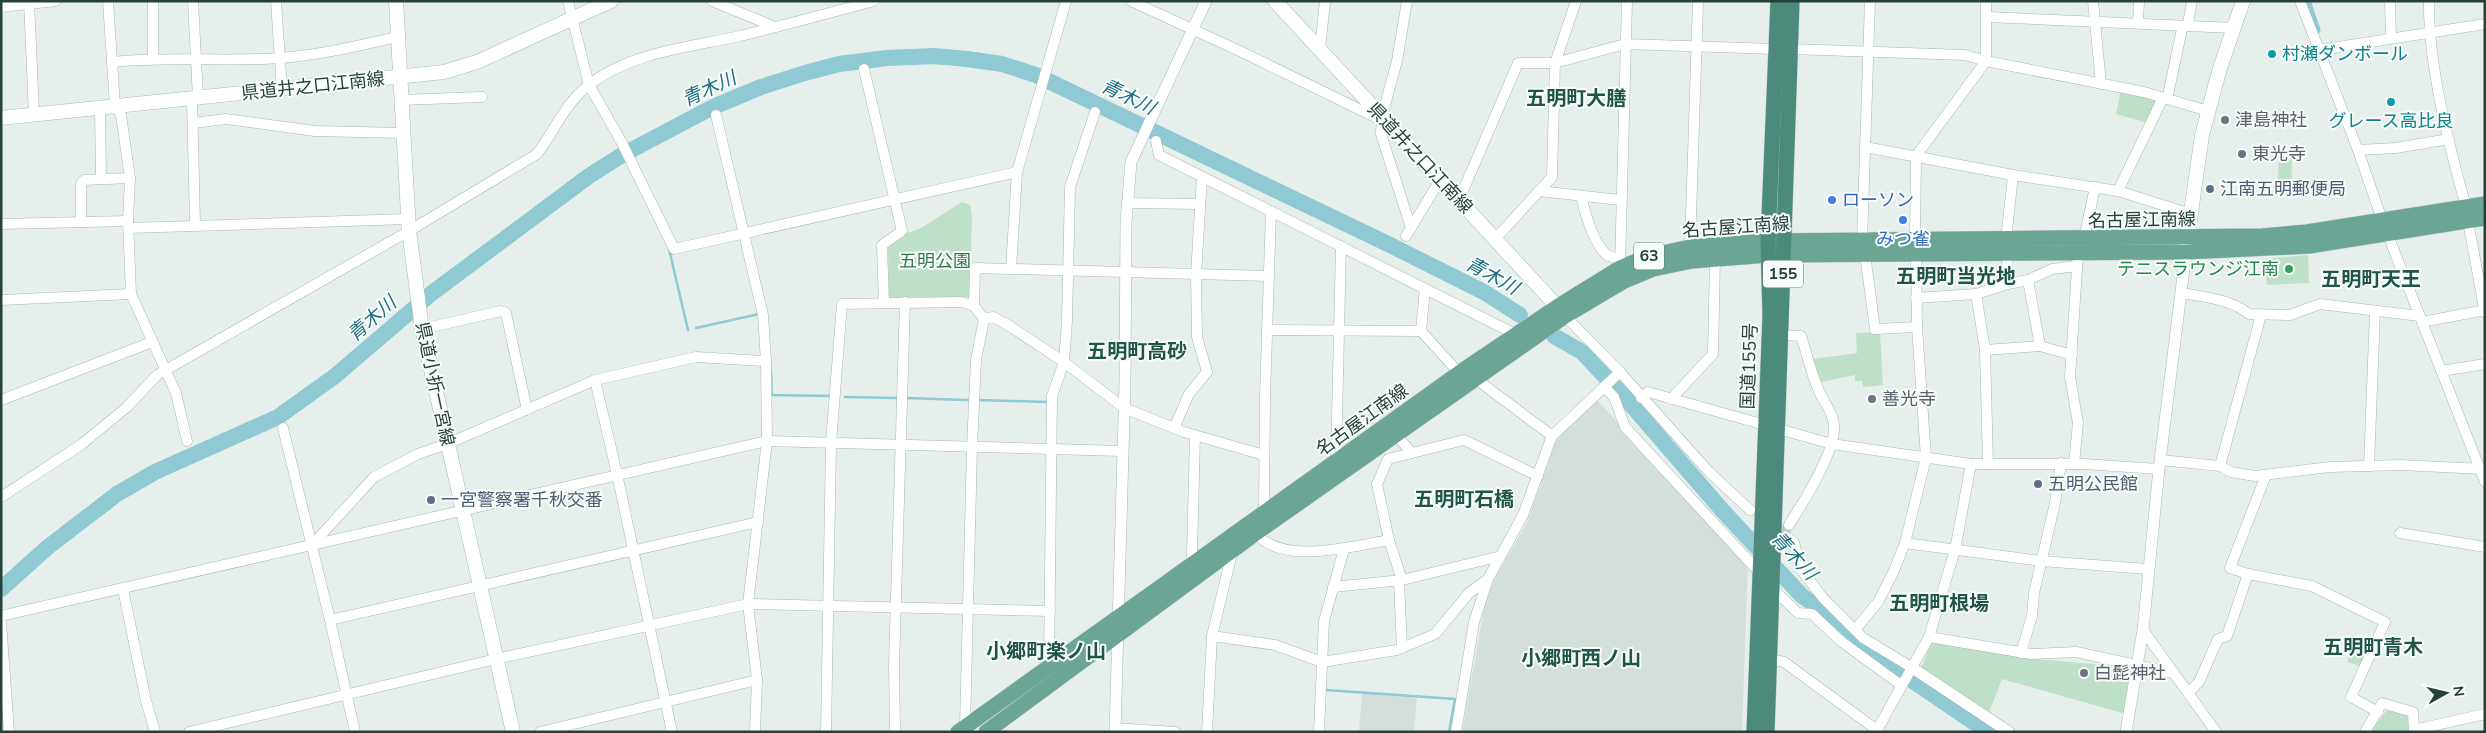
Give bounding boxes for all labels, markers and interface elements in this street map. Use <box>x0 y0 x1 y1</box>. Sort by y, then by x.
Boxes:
place label: 村瀬ダンボール <box>2282 42 2408 66</box>
marker: 村瀬ダンボール <box>2266 48 2278 60</box>
water label: 青木川 <box>678 64 742 113</box>
street label: 県道井之口江南線 <box>240 67 386 105</box>
water label: 青木川 <box>1097 73 1161 122</box>
district label: 五明町大膳 <box>1526 85 1626 112</box>
marker: グレース高比良 <box>2385 96 2397 108</box>
street label: 県道井之口江南線 <box>1362 97 1478 219</box>
place label: 津島神社 <box>2235 108 2307 132</box>
place label: グレース高比良 <box>2328 109 2454 133</box>
marker: 津島神社 <box>2219 114 2231 126</box>
place label: 東光寺 <box>2252 142 2306 166</box>
marker: 東光寺 <box>2236 148 2248 160</box>
place label: 江南五明郵便局 <box>2220 177 2346 201</box>
marker: 江南五明郵便局 <box>2204 183 2216 195</box>
place label: ローソン <box>1842 188 1914 212</box>
marker: ローソン <box>1826 194 1838 206</box>
street label: 名古屋江南線 <box>2088 207 2196 233</box>
street label: 名古屋江南線 <box>1681 211 1791 243</box>
marker: みつ雀 <box>1897 214 1909 226</box>
place label: みつ雀 <box>1876 227 1930 251</box>
road number: 63 <box>1634 242 1664 270</box>
park label: 五明公園 <box>899 249 971 273</box>
water label: 青木川 <box>1461 251 1525 302</box>
place label: テニスラウンジ江南 <box>2117 257 2279 281</box>
road number: 155 <box>1763 260 1803 288</box>
district label: 五明町当光地 <box>1896 263 2016 290</box>
marker: テニスラウンジ江南 <box>2283 263 2295 275</box>
district label: 五明町天王 <box>2321 266 2421 293</box>
water label: 青木川 <box>342 289 404 348</box>
street label: 県道小折一宮線 <box>410 320 460 448</box>
street label: 国道155号 <box>1735 322 1763 410</box>
district label: 五明町高砂 <box>1087 338 1187 365</box>
street label: 名古屋江南線 <box>1311 379 1413 461</box>
place label: 善光寺 <box>1882 387 1936 411</box>
marker: 善光寺 <box>1866 393 1878 405</box>
place label: 五明公民館 <box>2048 472 2138 496</box>
marker: 五明公民館 <box>2032 478 2044 490</box>
district label: 五明町石橋 <box>1414 486 1514 513</box>
place label: 一宮警察署千秋交番 <box>441 488 603 512</box>
marker: 一宮警察署千秋交番 <box>425 494 437 506</box>
water label: 青木川 <box>1765 526 1824 587</box>
district label: 五明町根場 <box>1889 590 1989 617</box>
district label: 五明町青木 <box>2323 634 2423 661</box>
district label: 小郷町楽ノ山 <box>986 638 1106 665</box>
district label: 小郷町西ノ山 <box>1521 645 1641 672</box>
place label: 白髭神社 <box>2094 661 2166 685</box>
marker: 白髭神社 <box>2078 667 2090 679</box>
north arrow <box>2421 668 2471 718</box>
text: N <box>2448 685 2469 698</box>

